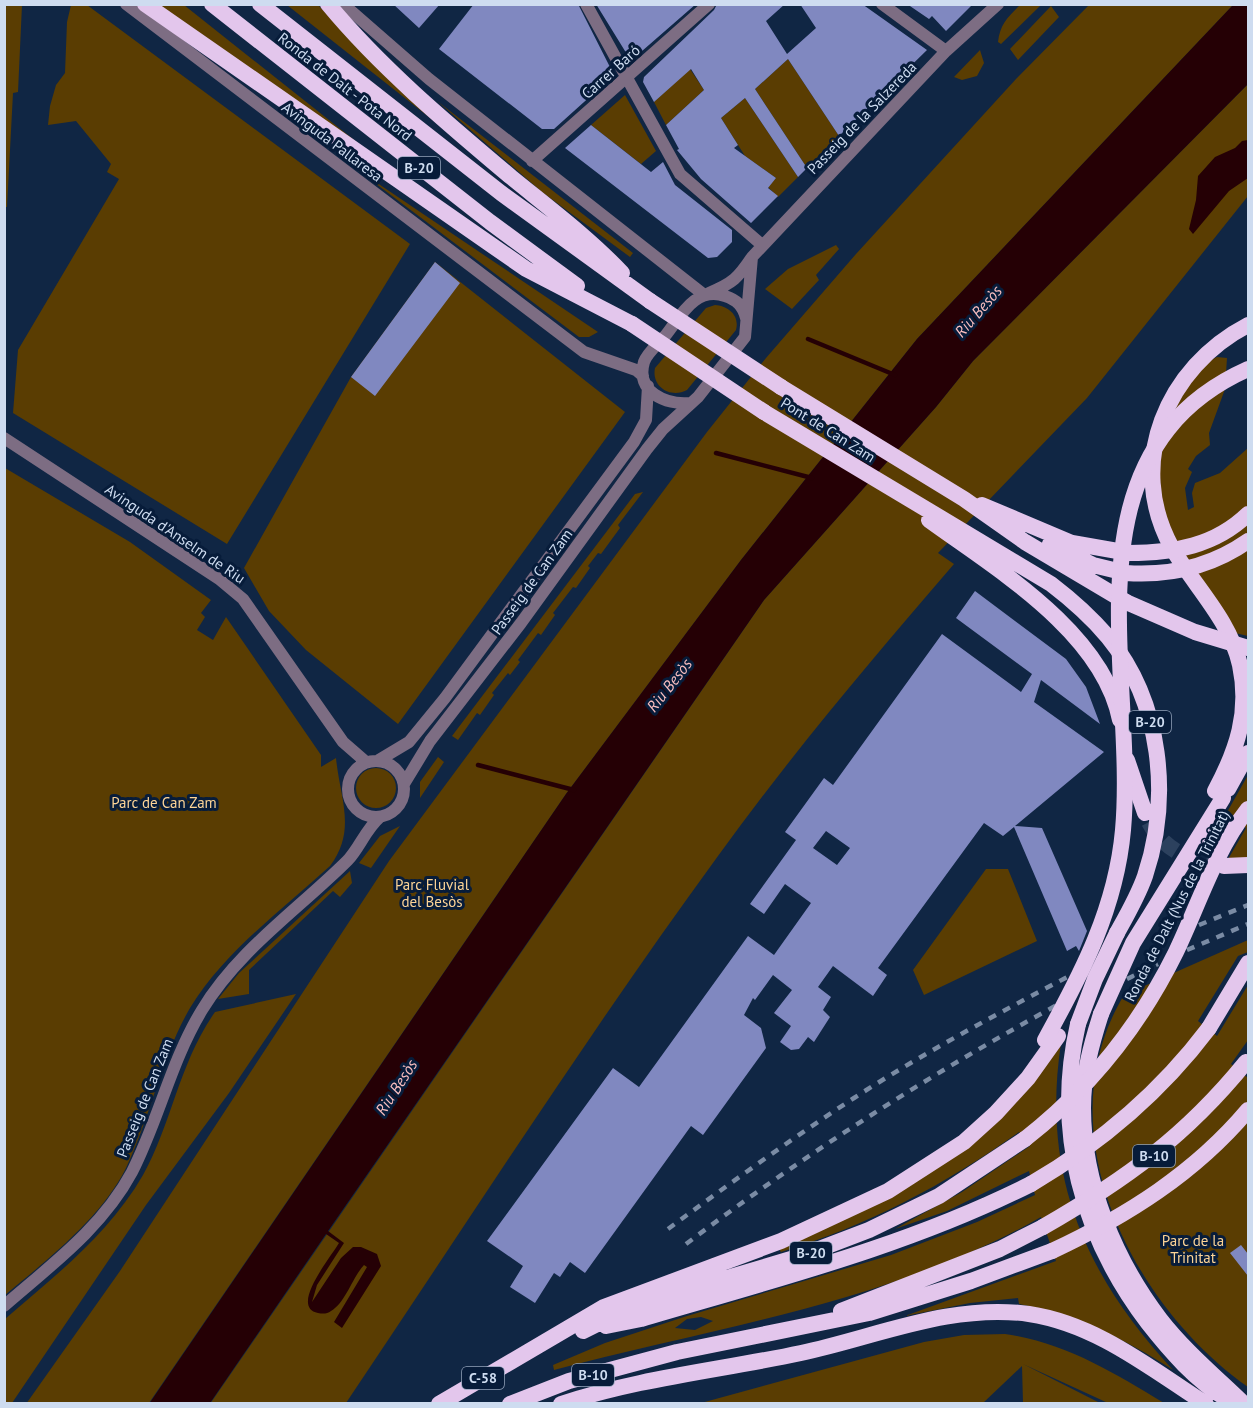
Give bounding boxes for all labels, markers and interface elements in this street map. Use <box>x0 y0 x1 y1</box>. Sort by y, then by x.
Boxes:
street label: Ronda de Dalt - Pota Nord <box>274 28 416 145</box>
street label: Carrer Baró <box>578 40 644 103</box>
street label: Passeig de la Salzereda <box>803 57 920 178</box>
street label: Avinguda Pallaresa <box>278 98 386 186</box>
road number: B-20 <box>398 157 440 179</box>
water label: Riu Besòs <box>950 280 1006 341</box>
street label: Pont de Can Zam <box>777 393 879 466</box>
street label: Avinguda d'Anselm de Riu <box>102 480 249 588</box>
street label: Passeig de Can Zam <box>487 525 576 638</box>
water label: Riu Besòs <box>642 654 696 716</box>
road number: B-20 <box>1129 711 1171 733</box>
park label: Parc de Can Zam <box>111 793 217 812</box>
street label: Ronda de Dalt (Nus de la Trinitat) <box>1120 807 1233 1005</box>
park label: Parc Fluvial del Besòs <box>395 875 470 911</box>
street label: Passeig de Can Zam <box>112 1036 177 1160</box>
water label: Riu Besòs <box>371 1055 422 1119</box>
road number: B-10 <box>1133 1145 1175 1167</box>
park label: Parc de la Trinitat <box>1162 1231 1224 1267</box>
road number: B-20 <box>790 1242 832 1264</box>
road number: B-10 <box>572 1364 614 1386</box>
road number: C-58 <box>462 1367 504 1389</box>

